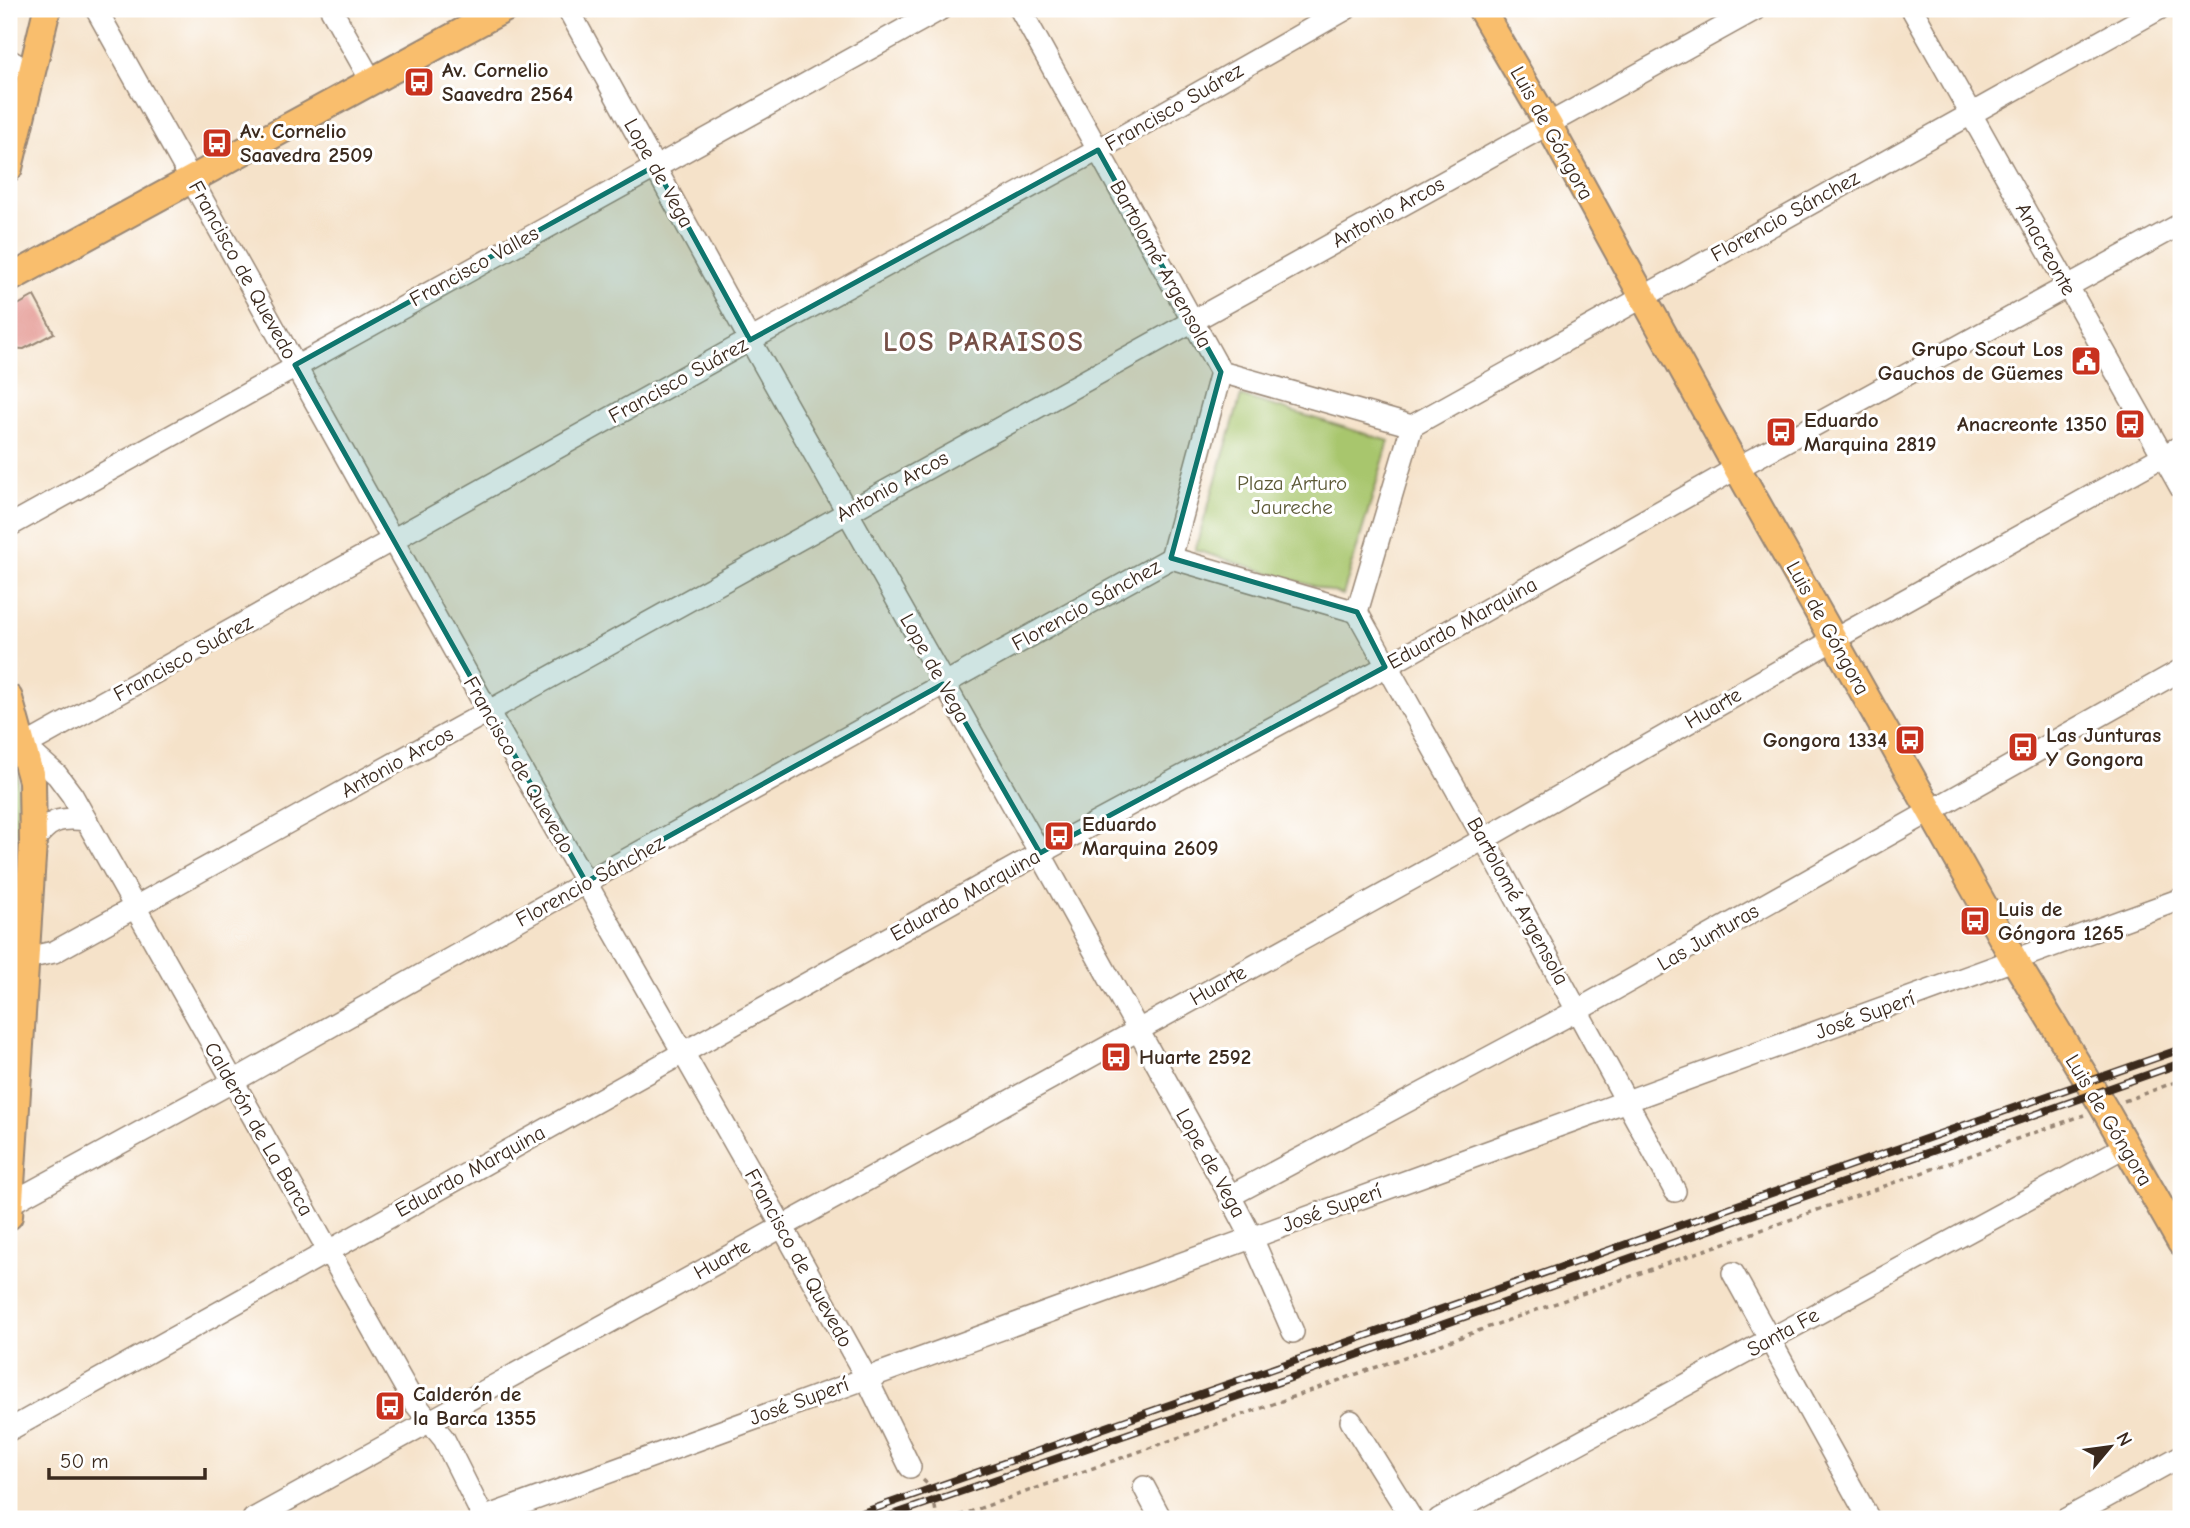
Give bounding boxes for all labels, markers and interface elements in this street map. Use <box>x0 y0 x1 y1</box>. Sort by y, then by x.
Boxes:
place label: Av. Cornelio Saavedra 2564 <box>442 58 573 106</box>
street label: Francisco Suárez <box>1101 58 1247 156</box>
street label: Luis de Góngora <box>1505 62 1599 204</box>
bus stop icon: Av. Cornelio Saavedra 2564 <box>402 65 436 99</box>
street label: Lope de Vega <box>619 114 699 232</box>
place label: Av. Cornelio Saavedra 2509 <box>240 119 373 167</box>
bus stop icon: Av. Cornelio Saavedra 2509 <box>200 126 234 160</box>
street label: Florencio Sánchez <box>1707 165 1863 267</box>
street label: Antonio Arcos <box>1328 171 1448 253</box>
street label: Bartolomé Argensola <box>1105 176 1217 352</box>
street label: Francisco de Quevedo <box>184 177 302 363</box>
street label: Anacreonte <box>2011 199 2081 299</box>
street label: Francisco Valles <box>405 221 543 311</box>
district label: LOS PARAISOS <box>883 326 1085 358</box>
street label: Francisco Suárez <box>604 332 752 428</box>
place label: Grupo Scout Los Gauchos de Güemes <box>1878 337 2063 385</box>
public building icon: Grupo Scout Los Gauchos de Güemes <box>2069 344 2103 378</box>
bus stop icon: Anacreonte 1350 <box>2113 407 2147 441</box>
place label: Eduardo Marquina 2819 <box>1804 408 1936 456</box>
place label: Anacreonte 1350 <box>1957 412 2107 436</box>
bus stop icon: Eduardo Marquina 2819 <box>1764 415 1798 449</box>
street label: Antonio Arcos <box>832 445 952 527</box>
park label: Plaza Arturo Jaureche <box>1237 471 1347 519</box>
street label: Florencio Sánchez <box>1008 554 1164 656</box>
street label: Luis de Góngora <box>1781 557 1875 699</box>
street label: Eduardo Marquina <box>1383 572 1541 674</box>
street label: Lope de Vega <box>895 609 975 727</box>
street label: Francisco Suárez <box>109 610 257 706</box>
street label: Francisco de Quevedo <box>459 672 579 858</box>
street label: Huarte <box>1681 682 1745 734</box>
street label: Antonio Arcos <box>337 721 457 803</box>
bus stop icon: Gongora 1334 <box>1893 723 1927 757</box>
place label: Las Junturas Y Gongora <box>2046 723 2161 771</box>
place label: Gongora 1334 <box>1763 728 1887 752</box>
bus stop icon: Las Junturas Y Gongora <box>2006 730 2040 764</box>
place label: Eduardo Marquina 2609 <box>1082 812 1218 860</box>
street label: Bartolomé Argensola <box>1462 813 1574 989</box>
bus stop icon: Eduardo Marquina 2609 <box>1042 819 1076 853</box>
street label: Florencio Sánchez <box>512 830 668 932</box>
street label: Eduardo Marquina <box>886 844 1044 946</box>
place label: Luis de Góngora 1265 <box>1998 897 2124 945</box>
street label: Las Junturas <box>1653 898 1763 976</box>
bus stop icon: Luis de Góngora 1265 <box>1958 904 1992 938</box>
street label: Huarte <box>1185 960 1251 1010</box>
street label: José Superí <box>1812 986 1918 1044</box>
street label: Calderón de La Barca <box>199 1038 319 1220</box>
bus stop icon: Huarte 2592 <box>1099 1040 1133 1074</box>
place label: Huarte 2592 <box>1139 1045 1251 1069</box>
street label: Luis de Góngora <box>2060 1050 2158 1190</box>
street label: Lope de Vega <box>1171 1104 1251 1222</box>
street label: Eduardo Marquina <box>391 1120 549 1222</box>
street label: Francisco de Quevedo <box>740 1165 858 1351</box>
street label: José Superí <box>1279 1179 1385 1237</box>
street label: Huarte <box>689 1234 755 1284</box>
street label: Santa Fe <box>1743 1302 1823 1362</box>
street label: José Superí <box>746 1372 852 1430</box>
place label: Calderón de la Barca 1355 <box>413 1382 536 1430</box>
bus stop icon: Calderón de la Barca 1355 <box>373 1389 407 1423</box>
north arrow <box>2074 1412 2144 1482</box>
text: N <box>2111 1428 2137 1450</box>
scale bar <box>49 1437 205 1481</box>
text: 50 m <box>60 1449 109 1473</box>

